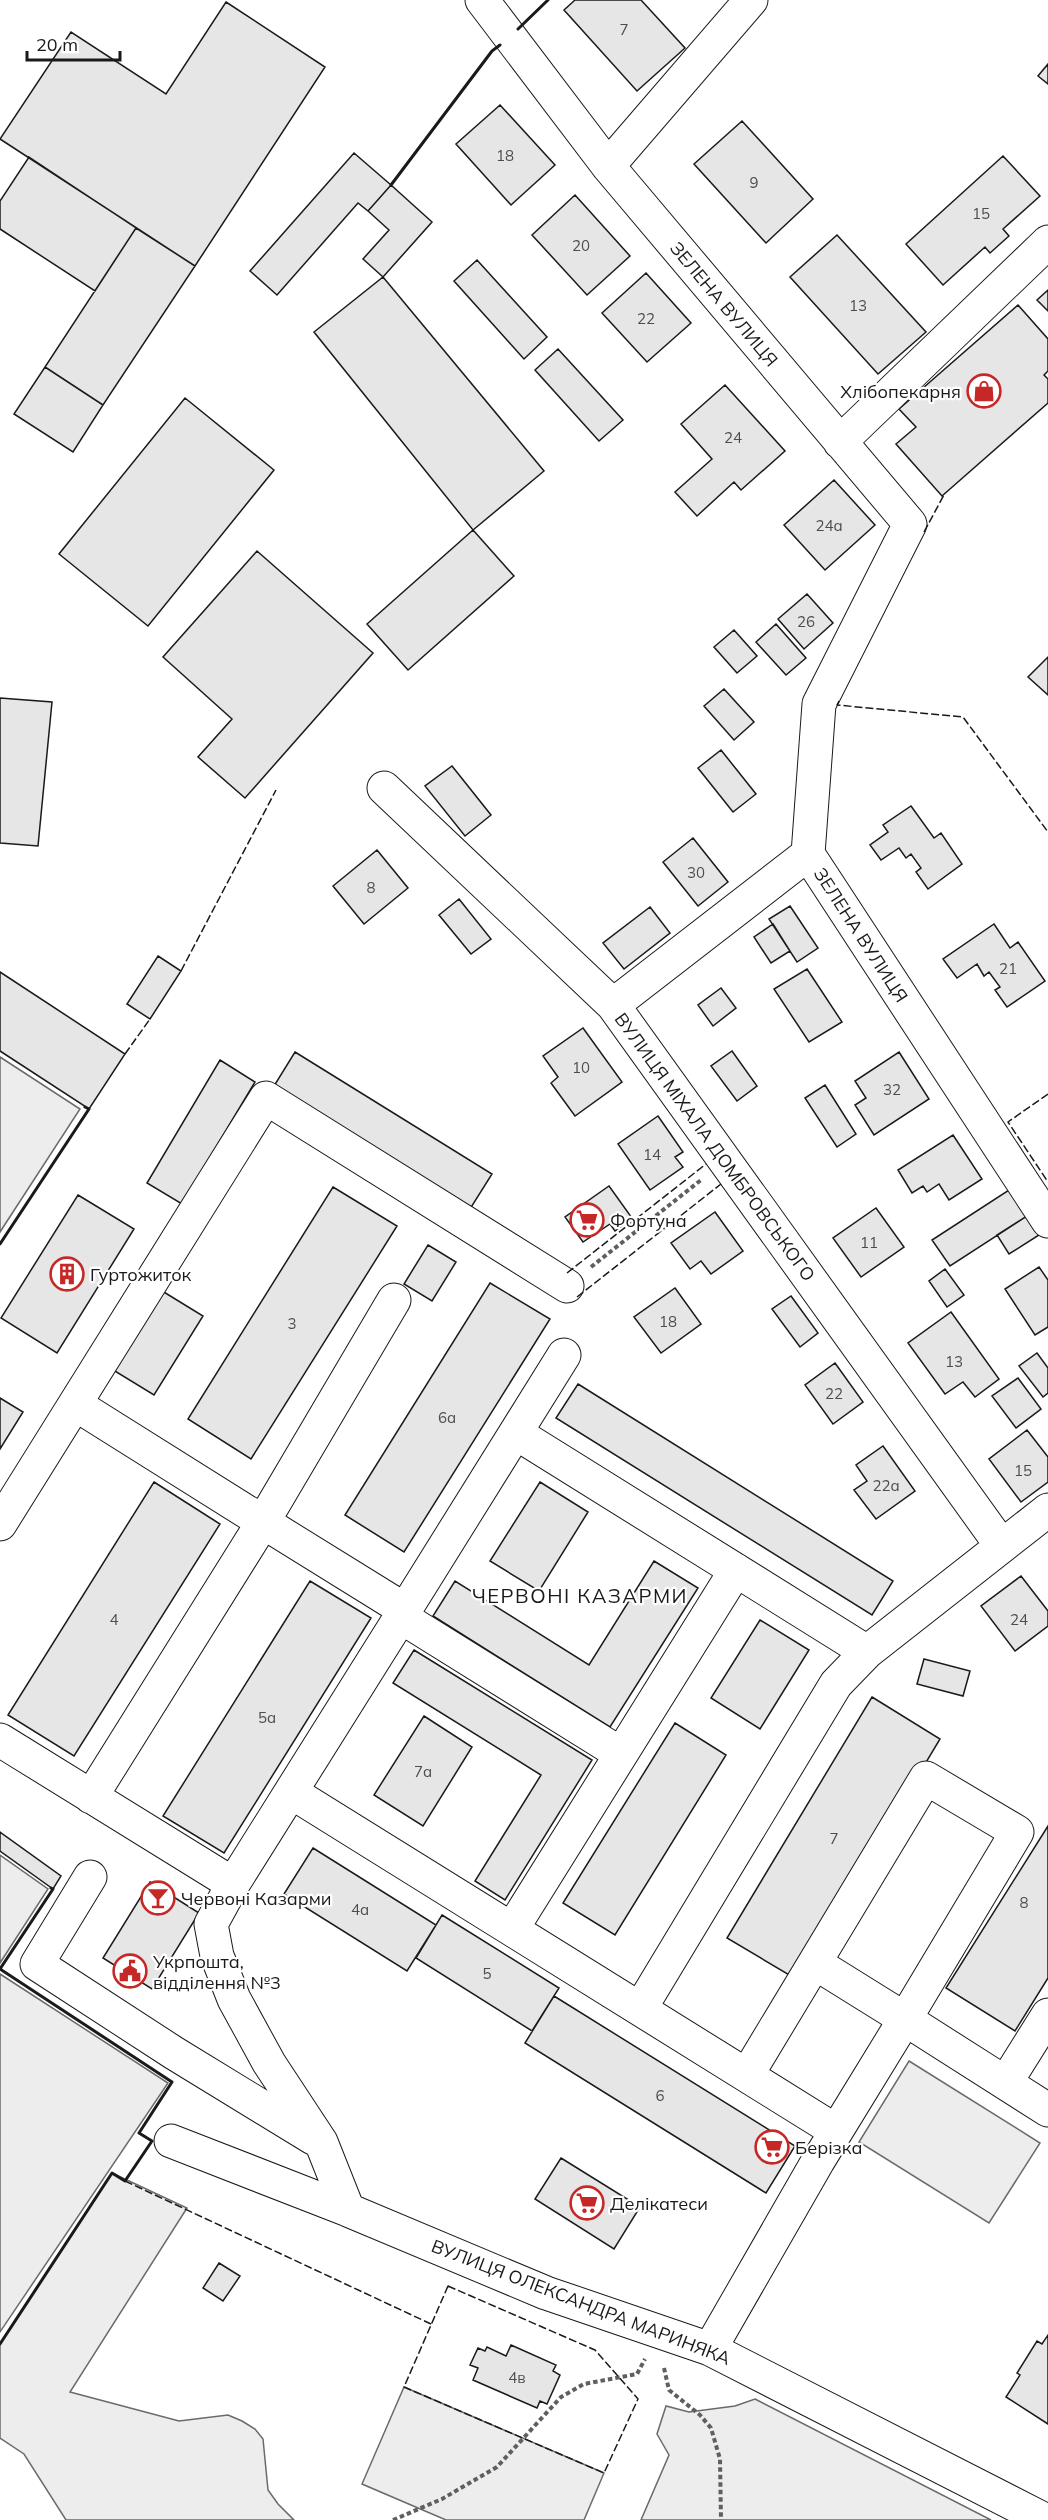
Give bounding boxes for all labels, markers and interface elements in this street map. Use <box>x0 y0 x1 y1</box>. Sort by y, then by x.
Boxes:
house number: 7 <box>619 20 629 39</box>
scale bar <box>27 24 120 62</box>
text: 20 m <box>36 33 78 56</box>
house number: 18 <box>496 146 514 165</box>
house number: 9 <box>749 173 759 192</box>
house number: 15 <box>972 204 990 223</box>
house number: 20 <box>572 236 590 255</box>
street label: ЗЕЛЕНА ВУЛИЦЯ <box>665 237 783 371</box>
house number: 13 <box>849 296 867 315</box>
house number: 22 <box>637 309 655 328</box>
shop icon: Хлібопекарня <box>966 373 1002 409</box>
place label: Хлібопекарня <box>840 380 961 403</box>
house number: 24 <box>724 428 742 447</box>
house number: 24а <box>815 516 843 535</box>
house number: 26 <box>797 612 815 631</box>
house number: 30 <box>687 863 705 882</box>
street label: ЗЕЛЕНА ВУЛИЦЯ <box>809 863 913 1007</box>
house number: 8 <box>366 878 376 897</box>
house number: 21 <box>999 959 1017 978</box>
street label: ВУЛИЦЯ МІХАЛА ДОМБРОВСЬКОГО <box>610 1008 820 1286</box>
house number: 10 <box>572 1058 590 1077</box>
house number: 32 <box>883 1080 901 1099</box>
house number: 14 <box>643 1145 661 1164</box>
supermarket icon: Фортуна <box>569 1202 605 1238</box>
place label: Фортуна <box>610 1209 687 1232</box>
house number: 11 <box>860 1233 878 1252</box>
building icon: Гуртожиток <box>49 1256 85 1292</box>
place label: Гуртожиток <box>90 1263 192 1286</box>
house number: 18 <box>659 1312 677 1331</box>
house number: 3 <box>287 1314 297 1333</box>
house number: 13 <box>945 1352 963 1371</box>
house number: 22 <box>825 1384 843 1403</box>
house number: 6а <box>438 1408 456 1427</box>
house number: 15 <box>1014 1461 1032 1480</box>
house number: 22а <box>872 1476 900 1495</box>
district label: ЧЕРВОНІ КАЗАРМИ <box>472 1583 688 1608</box>
house number: 4 <box>109 1610 119 1629</box>
house number: 24 <box>1010 1610 1028 1629</box>
house number: 5а <box>258 1708 276 1727</box>
house number: 7а <box>414 1762 432 1781</box>
house number: 7 <box>829 1829 839 1848</box>
bar icon: Червоні Казарми <box>140 1880 176 1916</box>
place label: Червоні Казарми <box>181 1887 332 1910</box>
house number: 8 <box>1019 1893 1029 1912</box>
house number: 4а <box>351 1900 369 1919</box>
place label: Укрпошта, відділення №3 <box>152 1950 281 1994</box>
public building icon: Укрпошта, відділення №3 <box>112 1953 148 1989</box>
house number: 5 <box>482 1964 492 1983</box>
house number: 6 <box>655 2086 665 2105</box>
supermarket icon: Берізка <box>754 2129 790 2165</box>
place label: Берізка <box>795 2136 862 2159</box>
supermarket icon: Делікатеси <box>569 2185 605 2221</box>
place label: Делікатеси <box>610 2192 708 2215</box>
street label: ВУЛИЦЯ ОЛЕКСАНДРА МАРИНЯКА <box>428 2234 734 2370</box>
house number: 4в <box>508 2368 526 2387</box>

